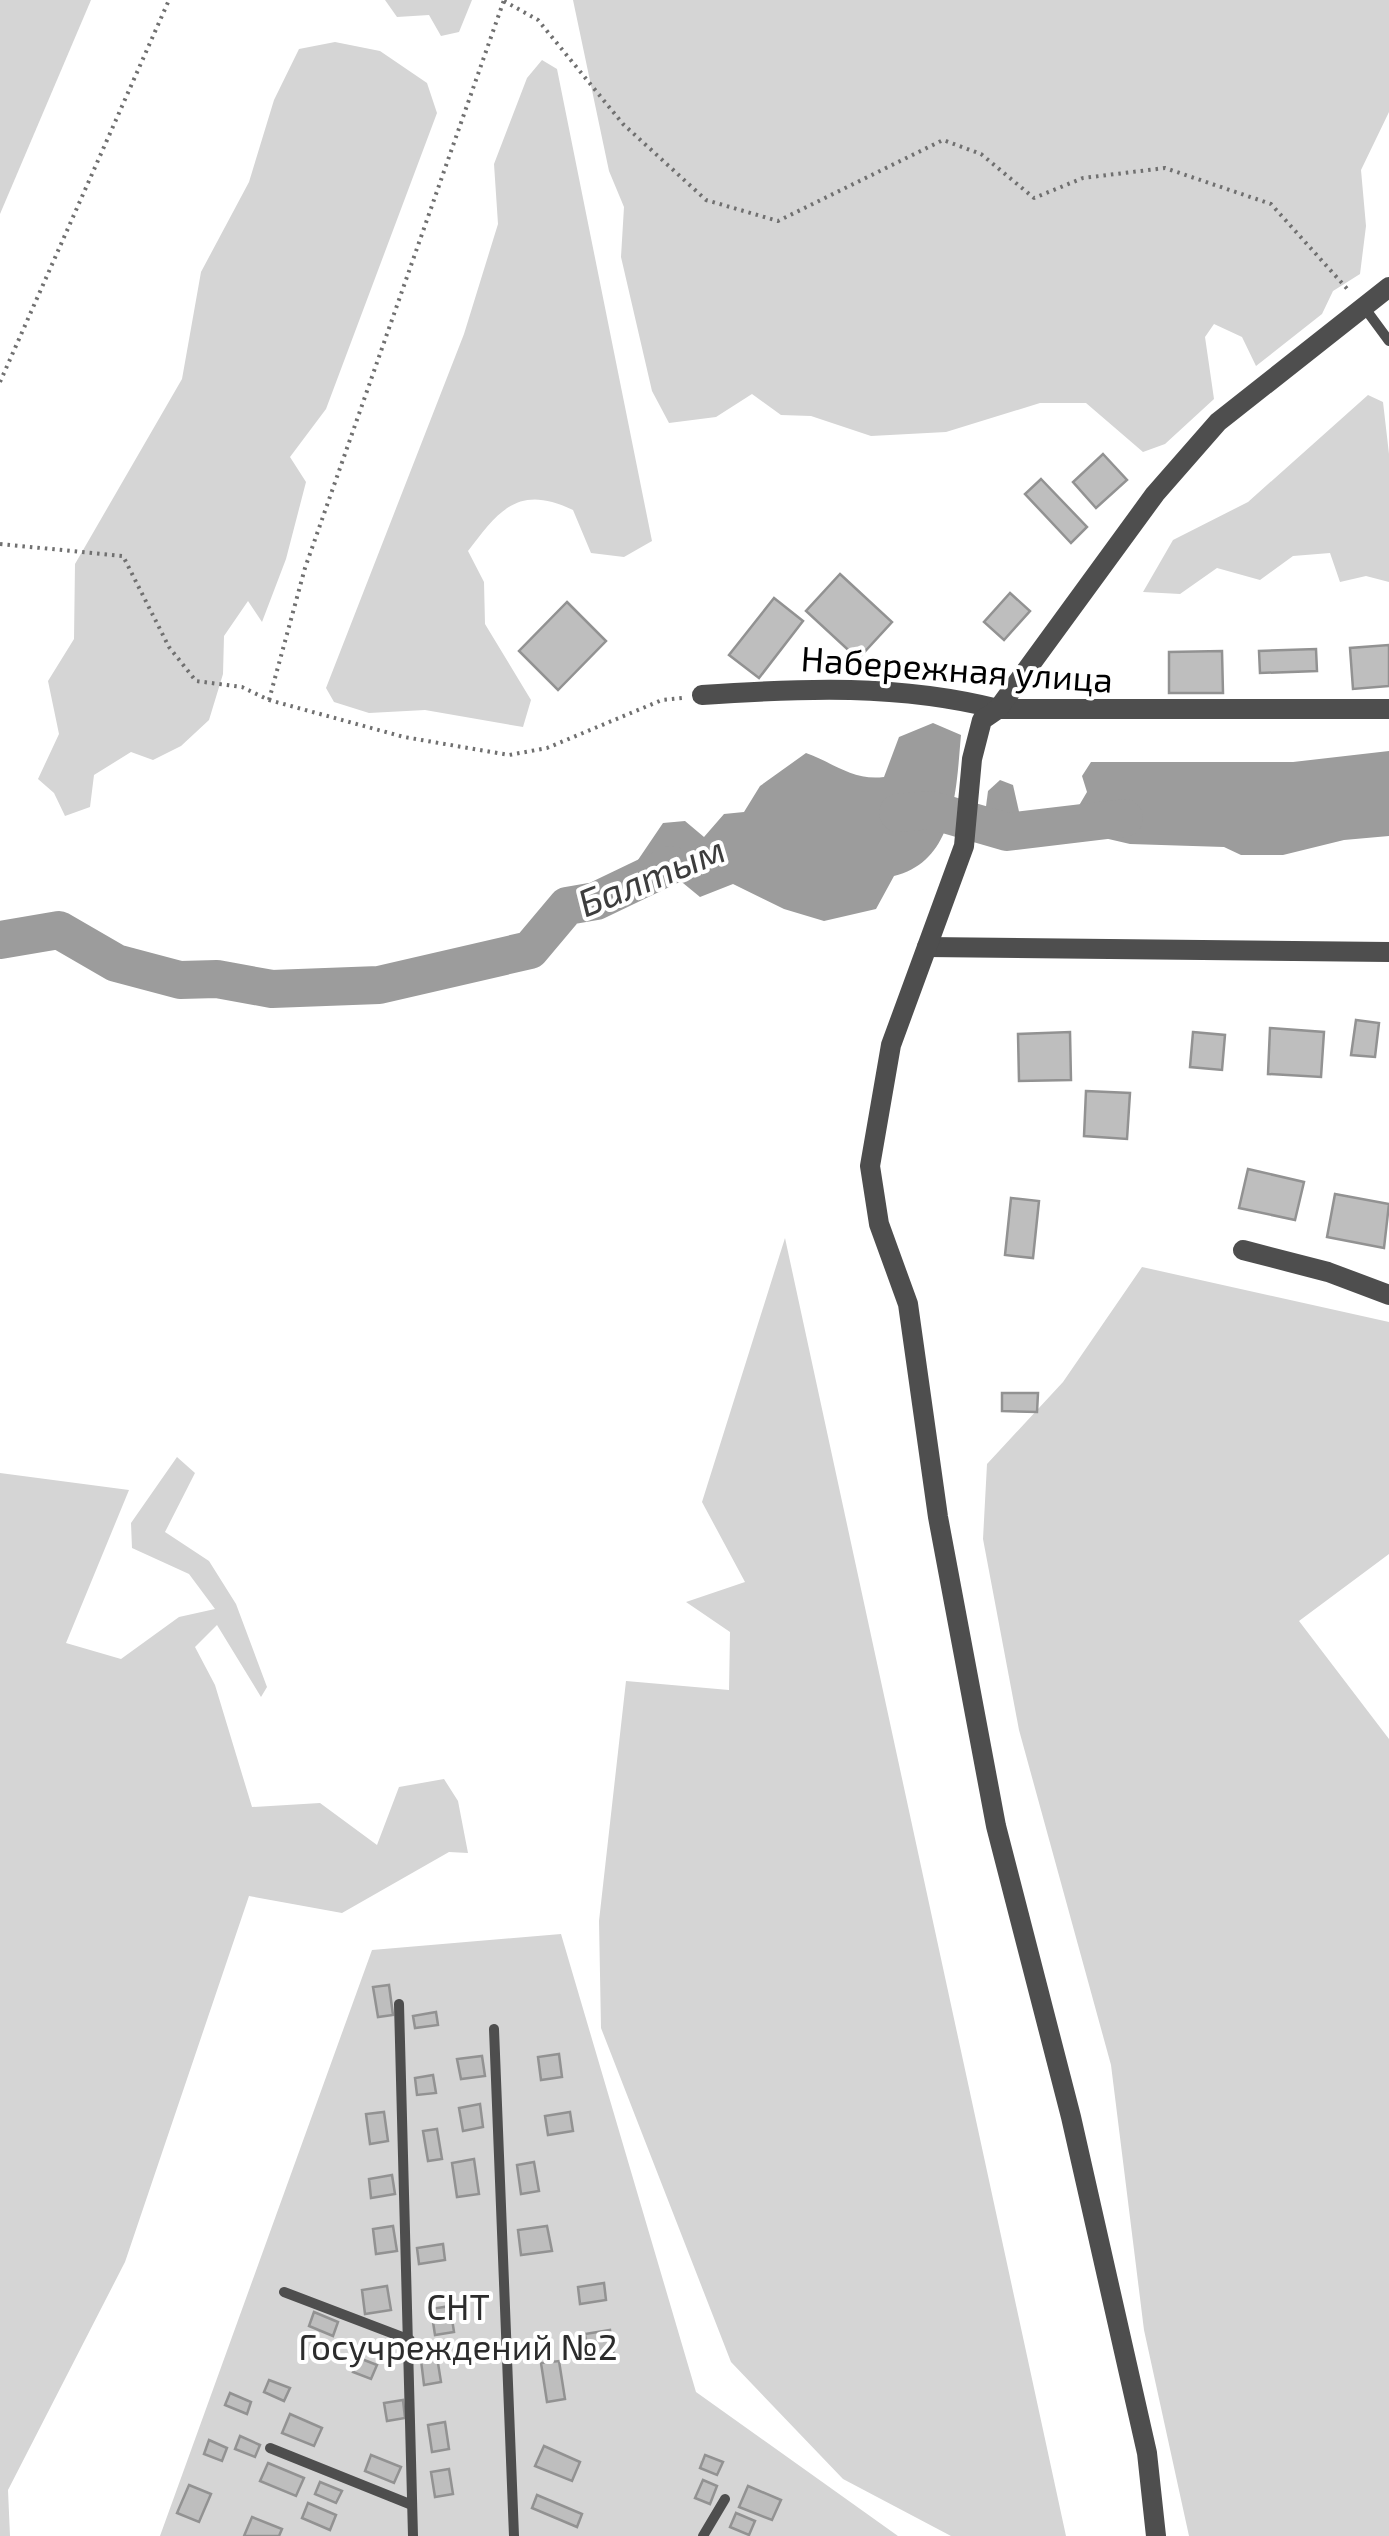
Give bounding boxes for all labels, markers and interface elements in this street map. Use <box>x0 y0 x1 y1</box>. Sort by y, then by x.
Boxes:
street label: Набережная улица <box>800 636 1114 701</box>
water label: Балтым <box>571 825 731 925</box>
park label: СНТ Госучреждений №2 <box>298 2285 618 2368</box>

